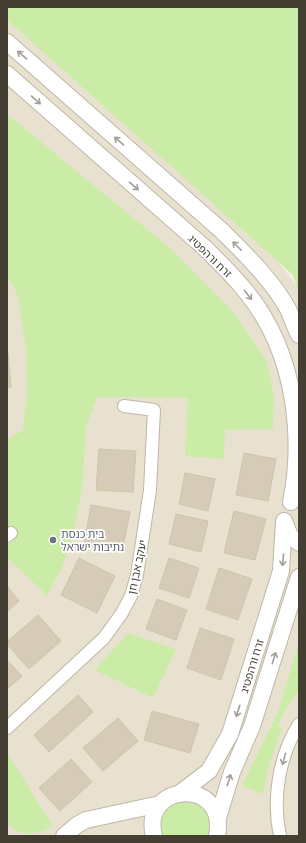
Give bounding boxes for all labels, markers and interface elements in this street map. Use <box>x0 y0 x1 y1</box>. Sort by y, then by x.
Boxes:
one-way arrow <box>17 51 27 60</box>
one-way arrow <box>31 95 41 104</box>
one-way arrow <box>114 137 125 146</box>
one-way arrow <box>129 181 139 191</box>
street label: זרח ורהפטיג <box>185 232 235 281</box>
one-way arrow <box>232 241 242 251</box>
one-way arrow <box>243 289 252 300</box>
place label: בית כנסת נתיבות ישראל <box>61 527 124 554</box>
marker: בית כנסת נתיבות ישראל <box>48 535 58 545</box>
street label: יעקב אבן חן <box>124 538 150 596</box>
one-way arrow <box>279 553 286 566</box>
street label: זרח ורהפטיג <box>237 637 267 695</box>
one-way arrow <box>270 653 278 665</box>
one-way arrow <box>233 704 241 716</box>
one-way arrow <box>280 753 287 766</box>
one-way arrow <box>226 774 233 787</box>

